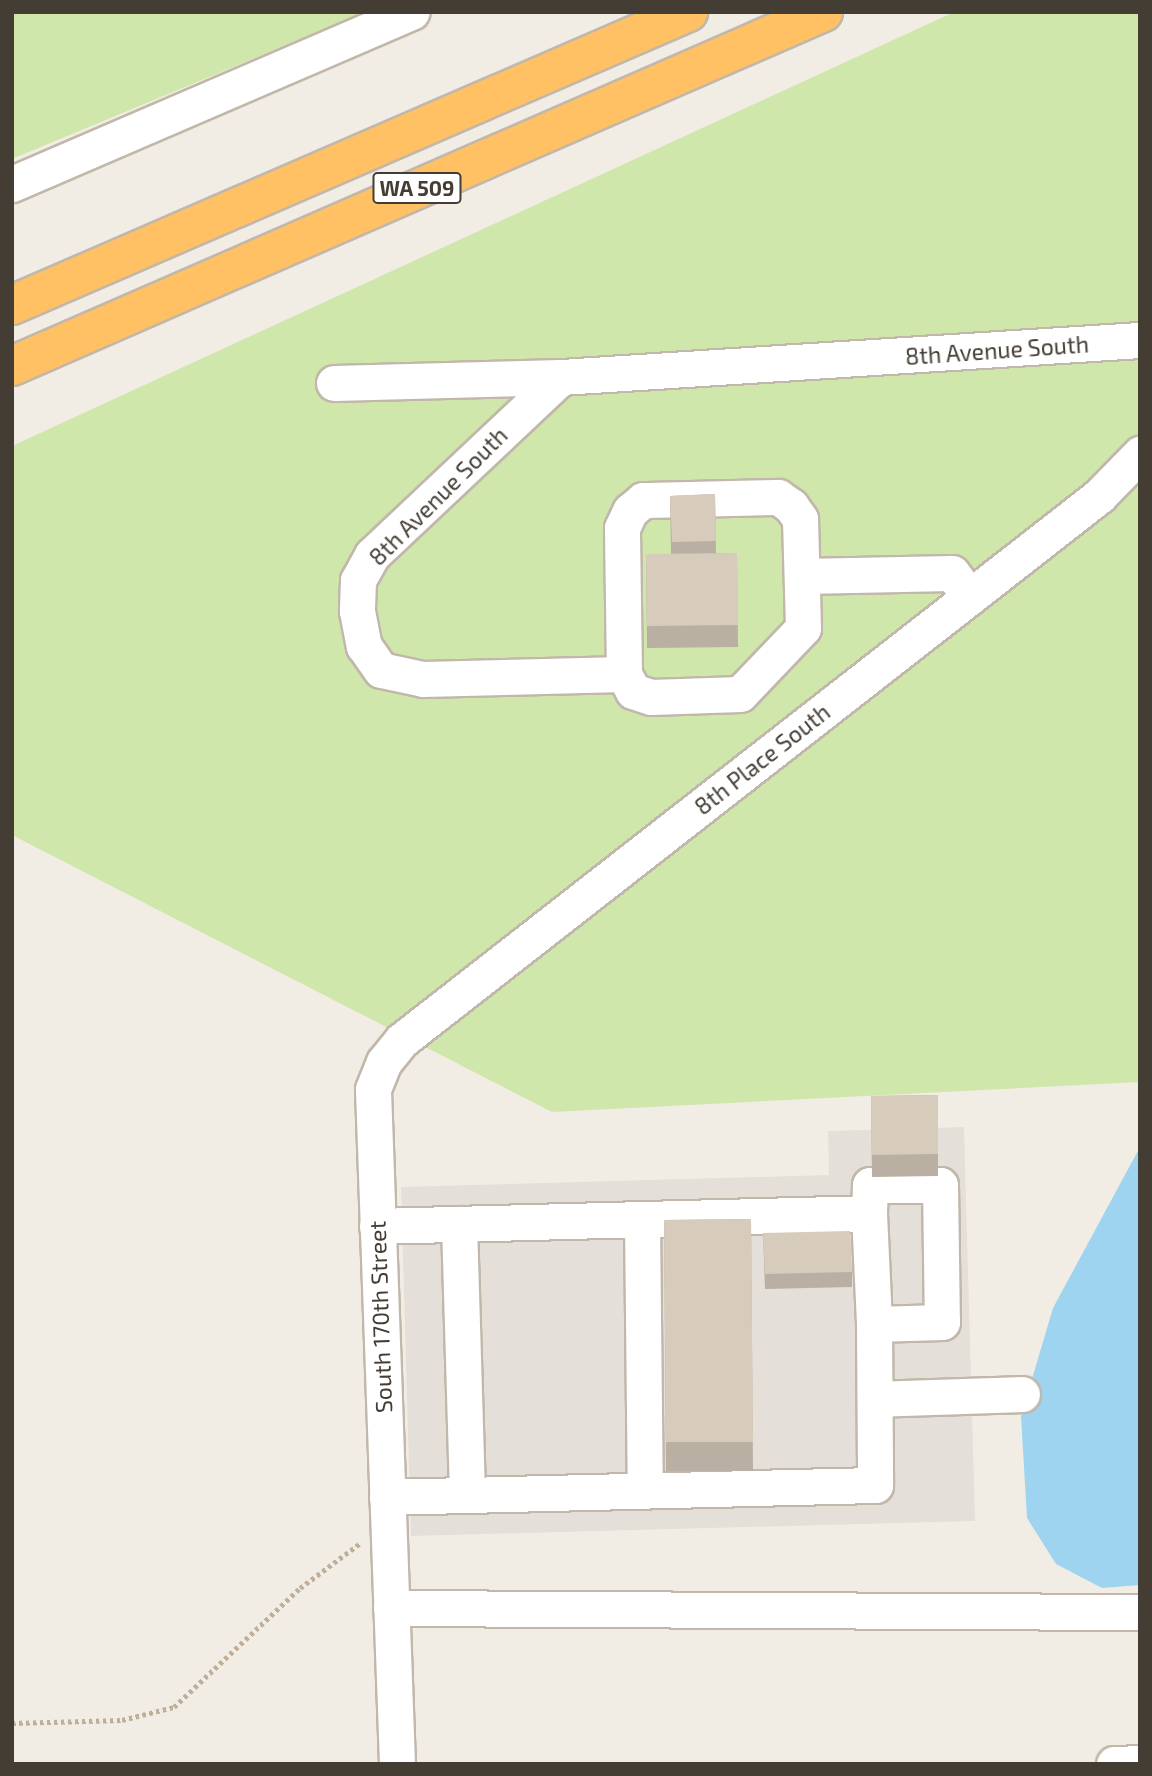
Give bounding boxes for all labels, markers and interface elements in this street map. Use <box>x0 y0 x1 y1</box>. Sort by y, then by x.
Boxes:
road number: WA 509 <box>372 170 462 206</box>
street label: 8th Avenue South <box>904 330 1090 370</box>
street label: 8th Avenue South <box>363 421 513 571</box>
street label: 8th Place South <box>689 698 835 820</box>
street label: South 170th Street <box>363 1220 397 1414</box>

